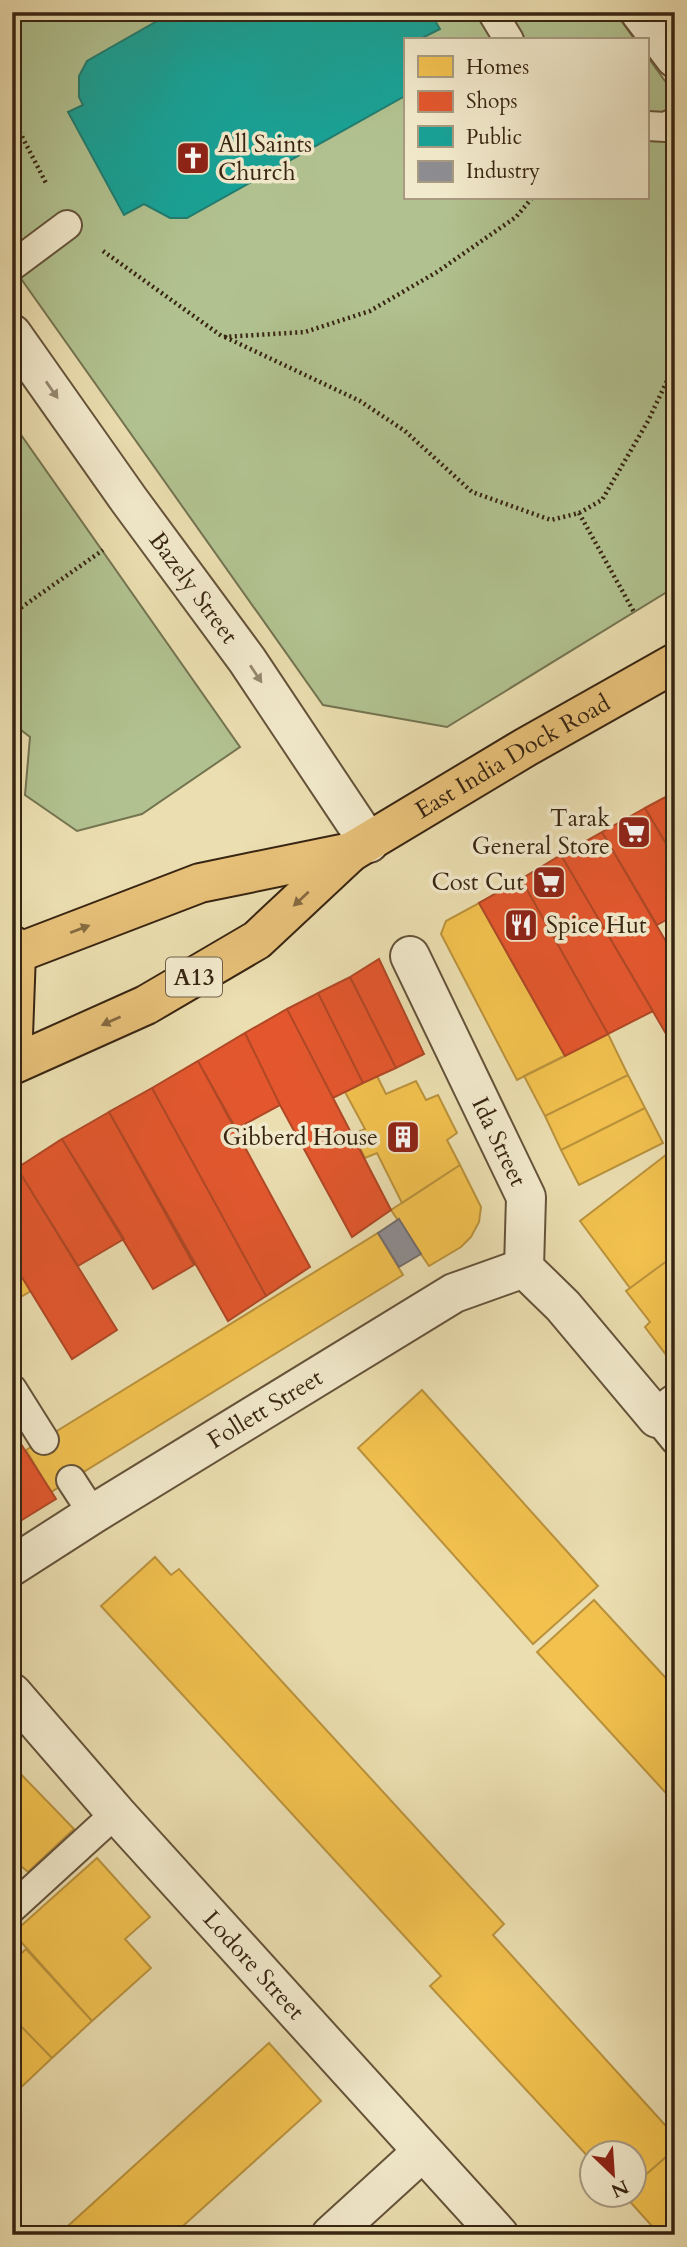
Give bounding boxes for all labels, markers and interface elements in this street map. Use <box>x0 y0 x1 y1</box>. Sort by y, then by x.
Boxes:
legend <box>404 38 648 200</box>
text: Homes <box>466 53 529 82</box>
text: Shops <box>466 87 518 116</box>
text: Public <box>466 123 522 152</box>
place label: All Saints Church <box>218 128 312 189</box>
church icon: All Saints Church <box>174 139 212 177</box>
text: Industry <box>466 157 540 186</box>
one-way arrow <box>45 381 59 399</box>
street label: Bazely Street <box>141 525 246 651</box>
one-way arrow <box>249 664 262 683</box>
street label: East India Dock Road <box>409 687 617 827</box>
place label: Tarak General Store <box>472 802 610 863</box>
supermarket icon: Tarak General Store <box>615 813 653 851</box>
supermarket icon: Cost Cut <box>530 863 568 901</box>
place label: Cost Cut <box>432 866 524 899</box>
one-way arrow <box>293 890 310 906</box>
restaurant icon: Spice Hut <box>502 906 540 944</box>
place label: Spice Hut <box>546 909 647 942</box>
one-way arrow <box>69 923 90 934</box>
road number: A13 <box>166 958 222 996</box>
one-way arrow <box>101 1015 121 1027</box>
street label: Ida Street <box>463 1092 535 1192</box>
building icon: Gibberd House <box>384 1118 422 1156</box>
place label: Gibberd House <box>222 1121 378 1154</box>
street label: Follett Street <box>202 1361 329 1457</box>
street label: Lodore Street <box>195 1903 312 2027</box>
north arrow <box>578 2138 648 2208</box>
text: N <box>606 2173 633 2204</box>

